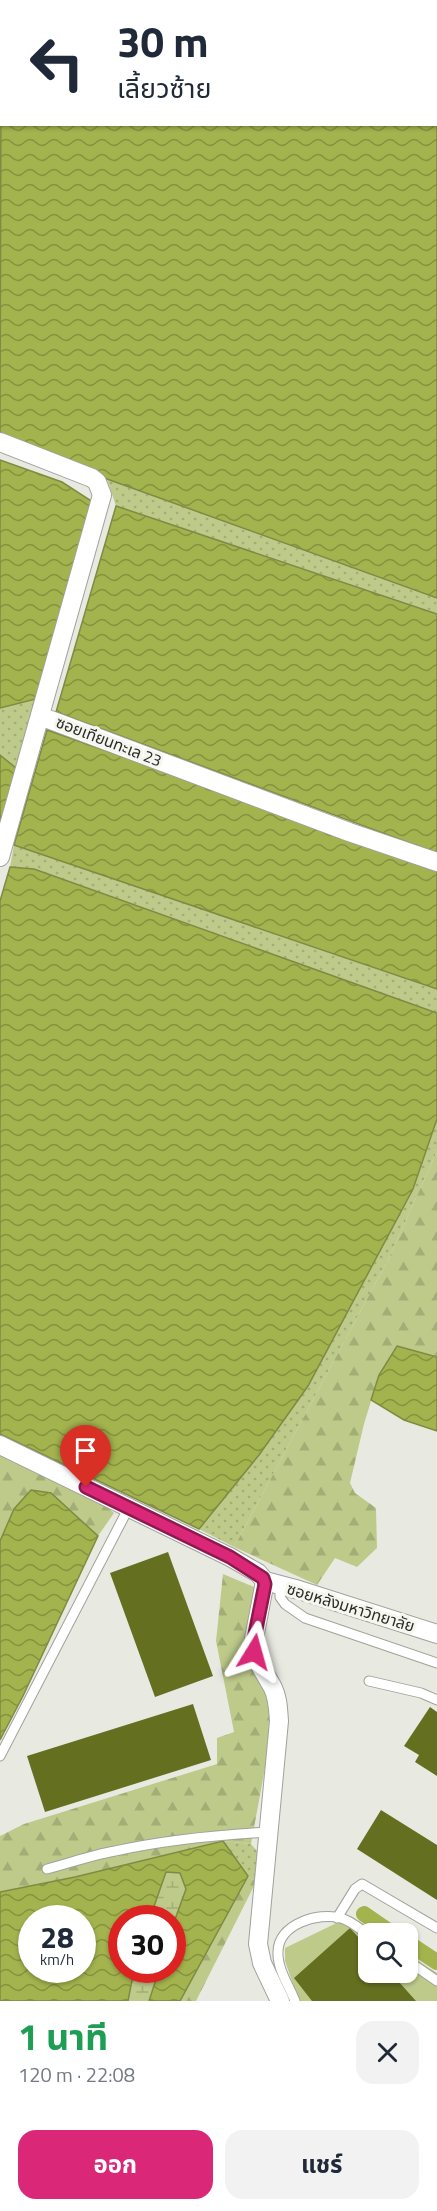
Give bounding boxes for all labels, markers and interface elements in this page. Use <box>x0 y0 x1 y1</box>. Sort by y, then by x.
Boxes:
text: 30 m <box>117 9 209 73</box>
icon: left <box>18 24 96 102</box>
text: เลี้ยวซ้าย <box>117 67 211 108</box>
street label: ซอยเทียนทะเล 23 <box>53 710 165 772</box>
pin <box>60 1425 111 1487</box>
icon: arrive <box>69 1434 102 1467</box>
street label: ซอยหลังมหาวิทยาลัย <box>284 1576 418 1638</box>
position arrow <box>222 1620 286 1684</box>
speed limit sign: 30 <box>108 1905 186 1983</box>
text: 28 <box>40 1914 74 1960</box>
map controls <box>358 1923 418 1983</box>
button: search <box>358 1923 418 1983</box>
text: km/h <box>40 1948 74 1971</box>
text: 1 นาที <box>18 2009 108 2064</box>
button: close <box>356 2021 419 2084</box>
text: 120 m · 22:08 <box>18 2059 135 2090</box>
button: ออก <box>18 2130 213 2199</box>
button: แชร์ <box>225 2130 419 2199</box>

